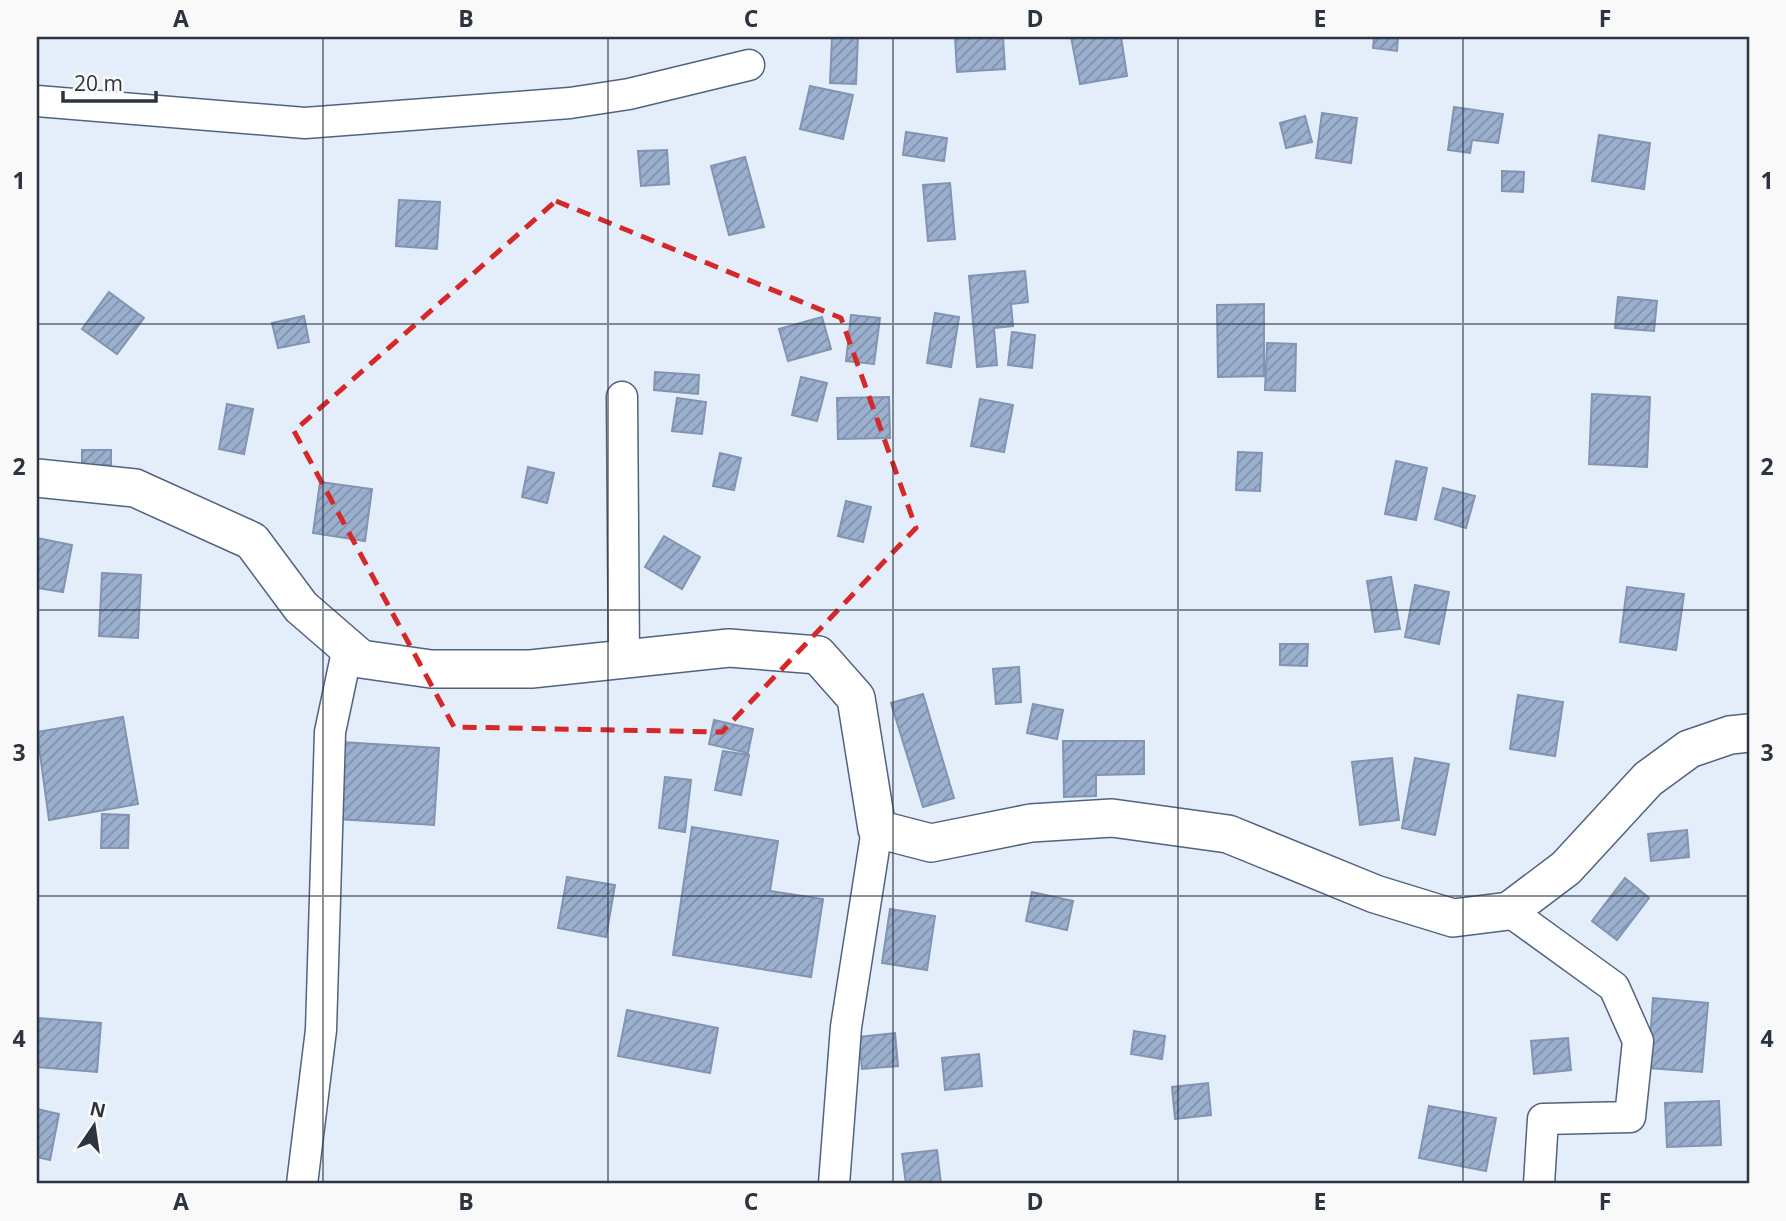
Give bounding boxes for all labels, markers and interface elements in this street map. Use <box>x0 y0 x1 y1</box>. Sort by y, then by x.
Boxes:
text: A <box>173 2 189 34</box>
text: B <box>458 2 474 34</box>
text: C <box>744 2 758 34</box>
text: D <box>1026 2 1044 34</box>
text: E <box>1314 2 1326 34</box>
text: F <box>1599 2 1611 34</box>
scale bar <box>63 60 156 104</box>
text: 20 m <box>74 69 123 97</box>
text: 1 <box>12 164 26 196</box>
text: 1 <box>1760 164 1774 196</box>
text: 2 <box>12 450 26 482</box>
text: 2 <box>1760 450 1774 482</box>
text: 3 <box>12 736 26 768</box>
text: 3 <box>1760 736 1774 768</box>
text: 4 <box>12 1022 26 1054</box>
text: 4 <box>1760 1022 1774 1054</box>
north arrow <box>60 1092 130 1162</box>
text: N <box>87 1095 108 1124</box>
text: A <box>173 1185 189 1217</box>
text: B <box>458 1185 474 1217</box>
text: C <box>744 1185 758 1217</box>
text: D <box>1026 1185 1044 1217</box>
text: E <box>1314 1185 1326 1217</box>
text: F <box>1599 1185 1611 1217</box>

